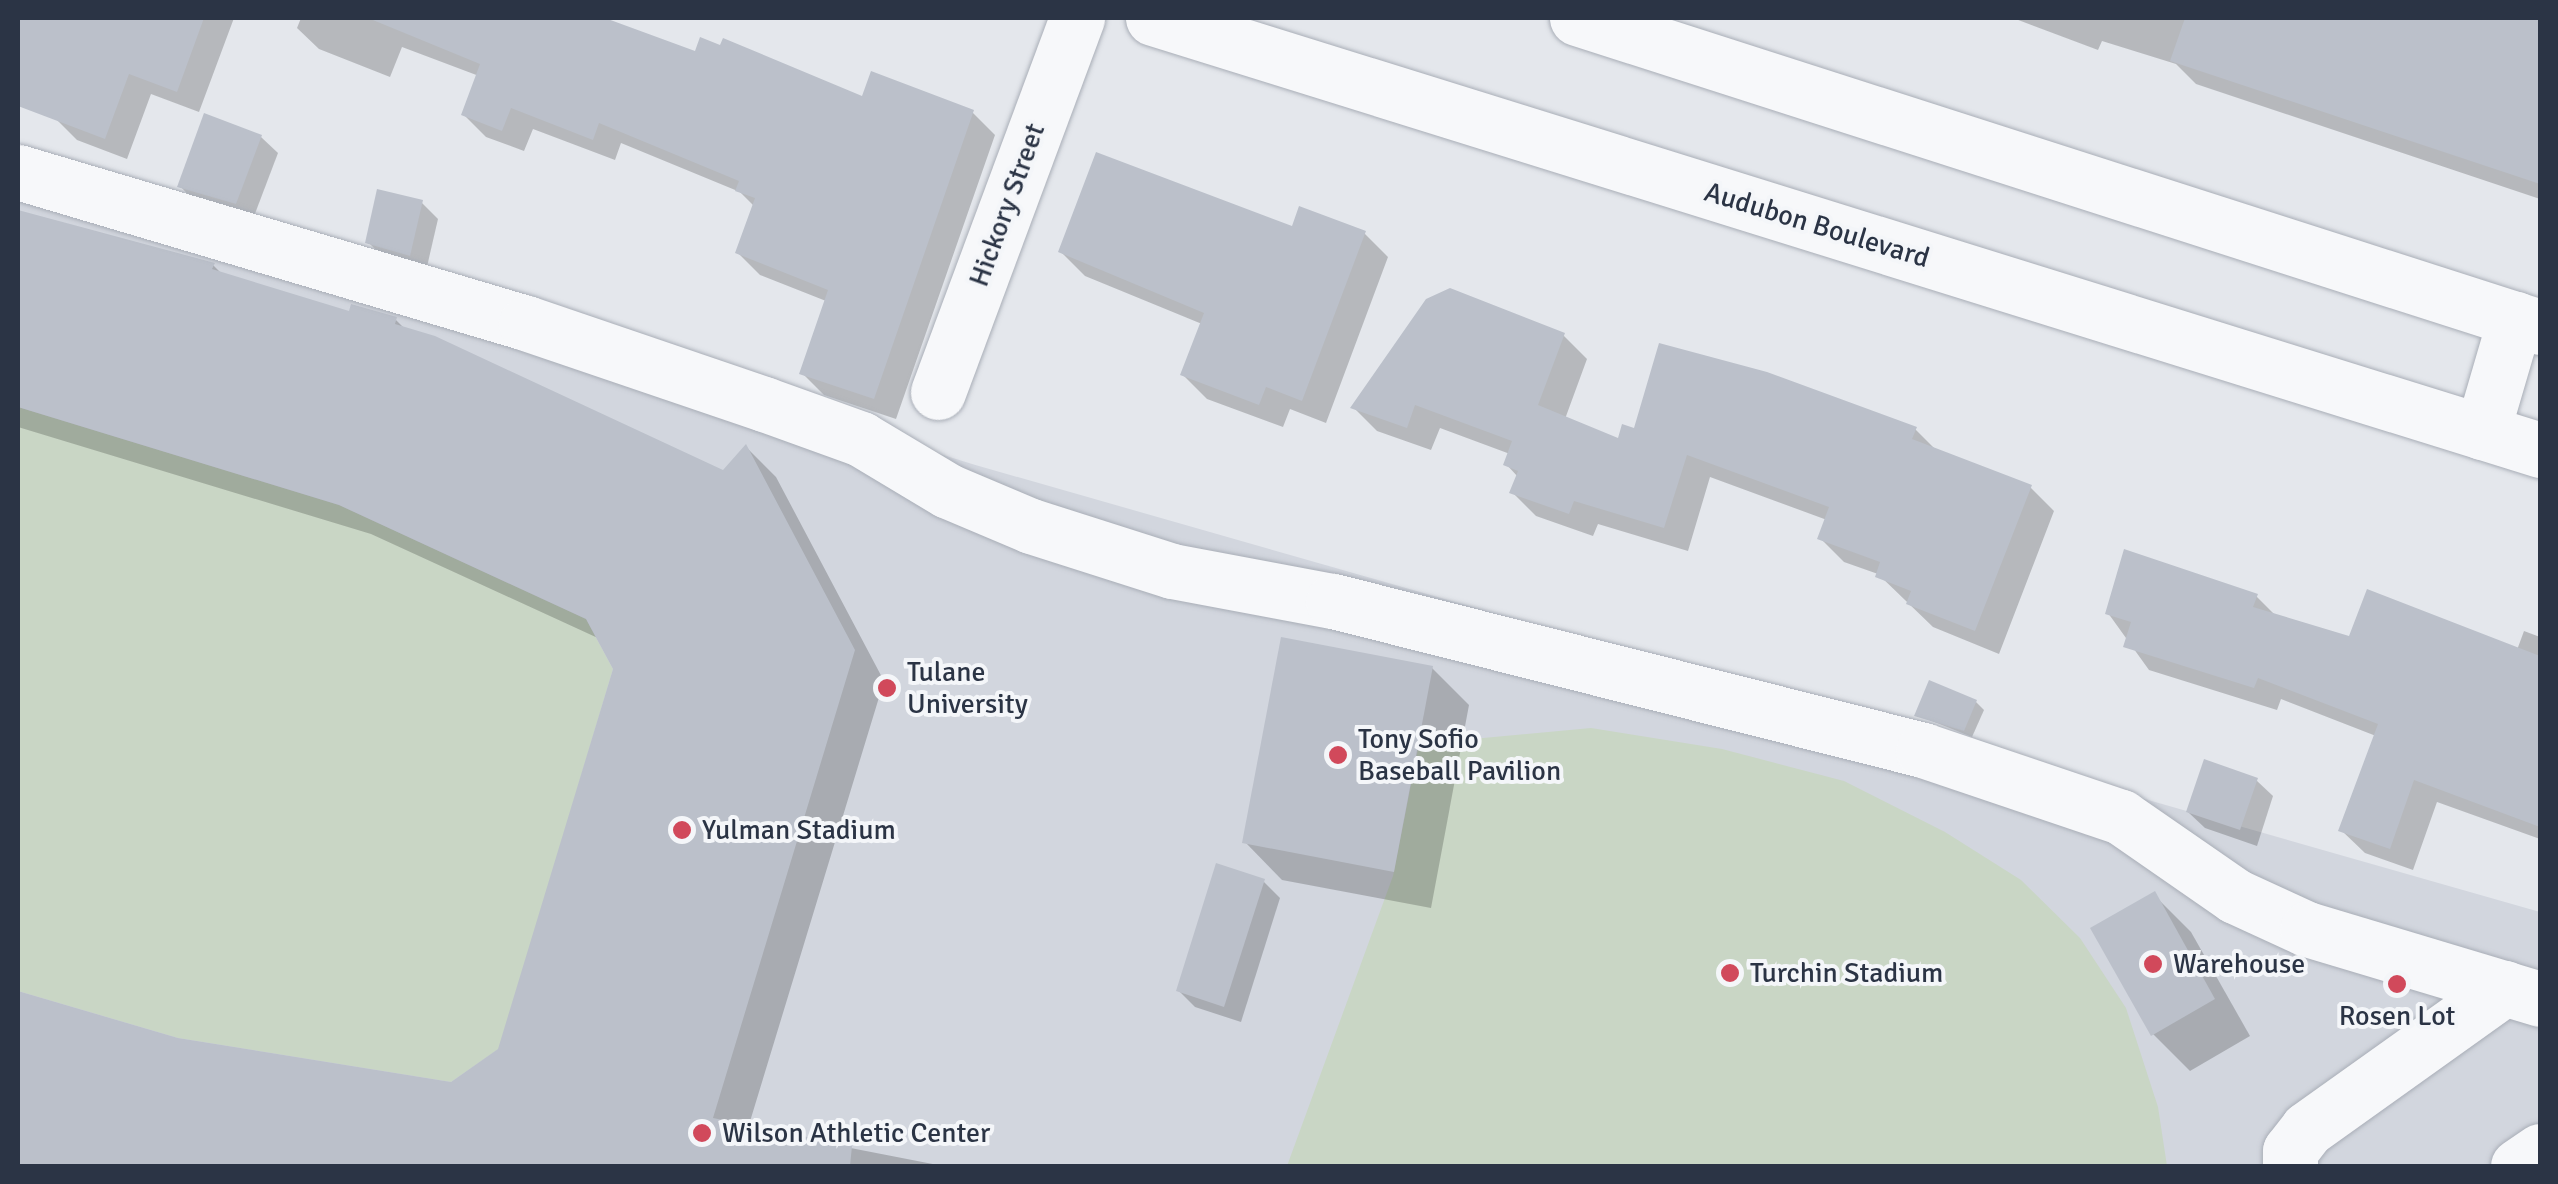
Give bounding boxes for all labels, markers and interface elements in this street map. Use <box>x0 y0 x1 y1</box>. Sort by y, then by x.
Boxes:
street label: Hickory Street <box>962 119 1052 291</box>
street label: Audubon Boulevard <box>1701 175 1933 275</box>
place label: Tulane University <box>907 655 1028 721</box>
marker: Tulane University <box>876 677 898 699</box>
place label: Tony Sofio Baseball Pavilion <box>1358 722 1561 788</box>
marker: Tony Sofio Baseball Pavilion <box>1327 744 1349 766</box>
place label: Yulman Stadium <box>702 813 896 847</box>
marker: Yulman Stadium <box>671 819 693 841</box>
place label: Warehouse <box>2173 947 2305 981</box>
marker: Warehouse <box>2142 953 2164 975</box>
place label: Turchin Stadium <box>1750 956 1943 990</box>
marker: Turchin Stadium <box>1719 962 1741 984</box>
marker: Rosen Lot <box>2386 973 2408 995</box>
place label: Rosen Lot <box>2339 999 2455 1033</box>
place label: Wilson Athletic Center <box>722 1116 990 1150</box>
marker: Wilson Athletic Center <box>691 1122 713 1144</box>

